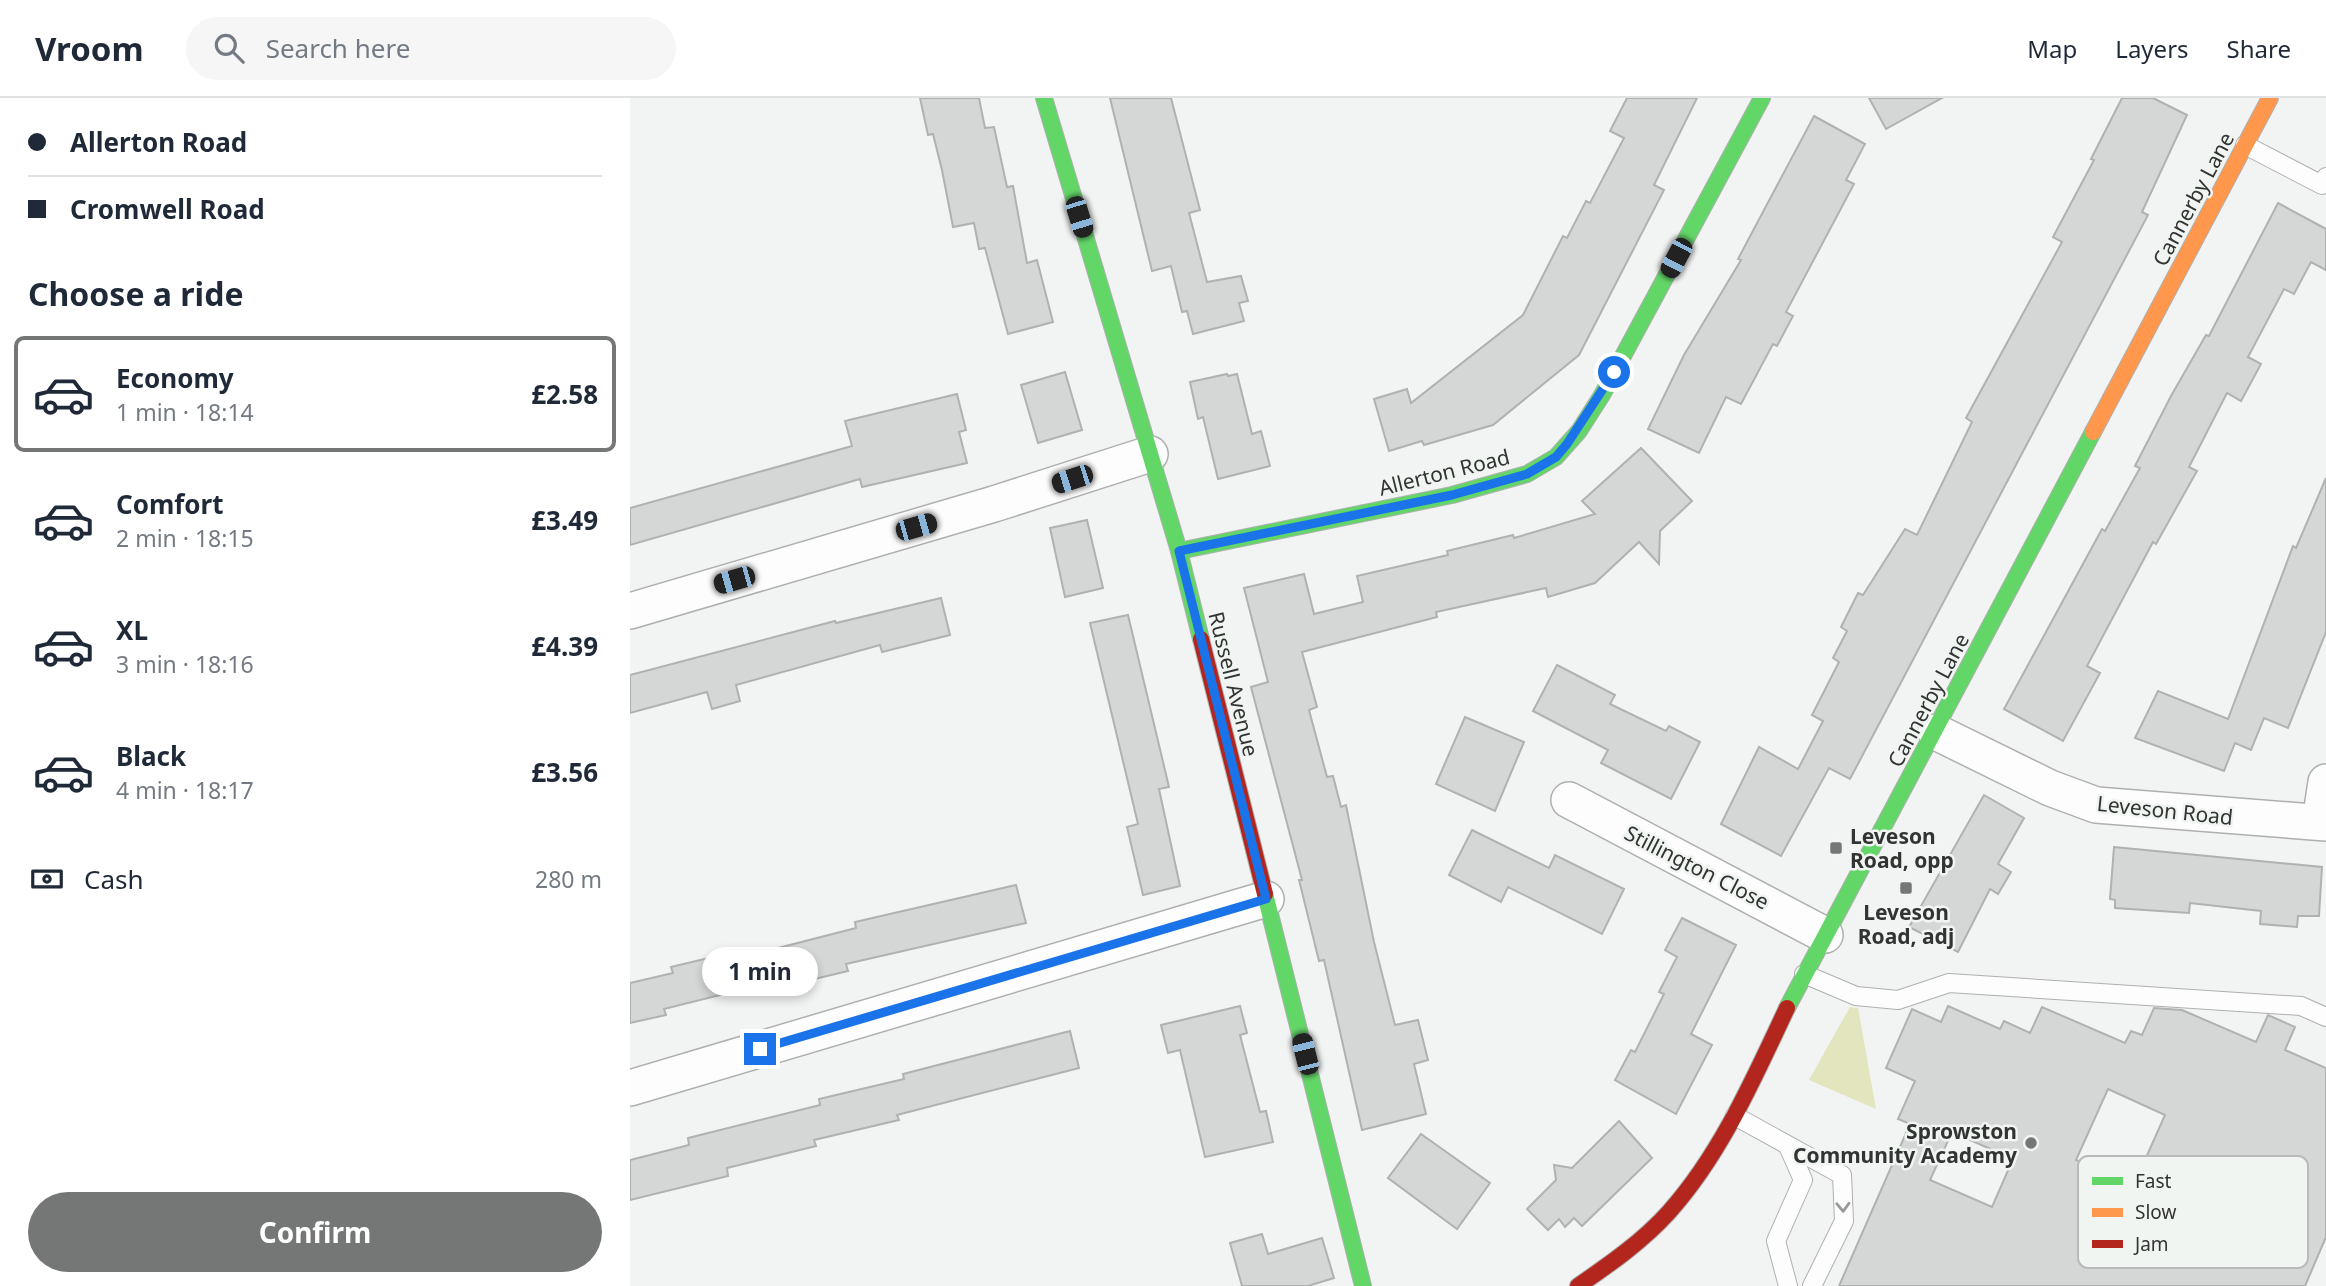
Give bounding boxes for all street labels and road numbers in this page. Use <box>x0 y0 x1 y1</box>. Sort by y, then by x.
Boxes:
street label: Cannerby Lane <box>2146 127 2240 271</box>
street label: Allerton Road <box>1376 442 1512 502</box>
street label: Russell Avenue <box>1203 609 1265 759</box>
street label: Cannerby Lane <box>1881 628 1975 772</box>
street label: Leveson Road <box>2096 789 2234 831</box>
street label: Stillington Close <box>1620 819 1774 915</box>

